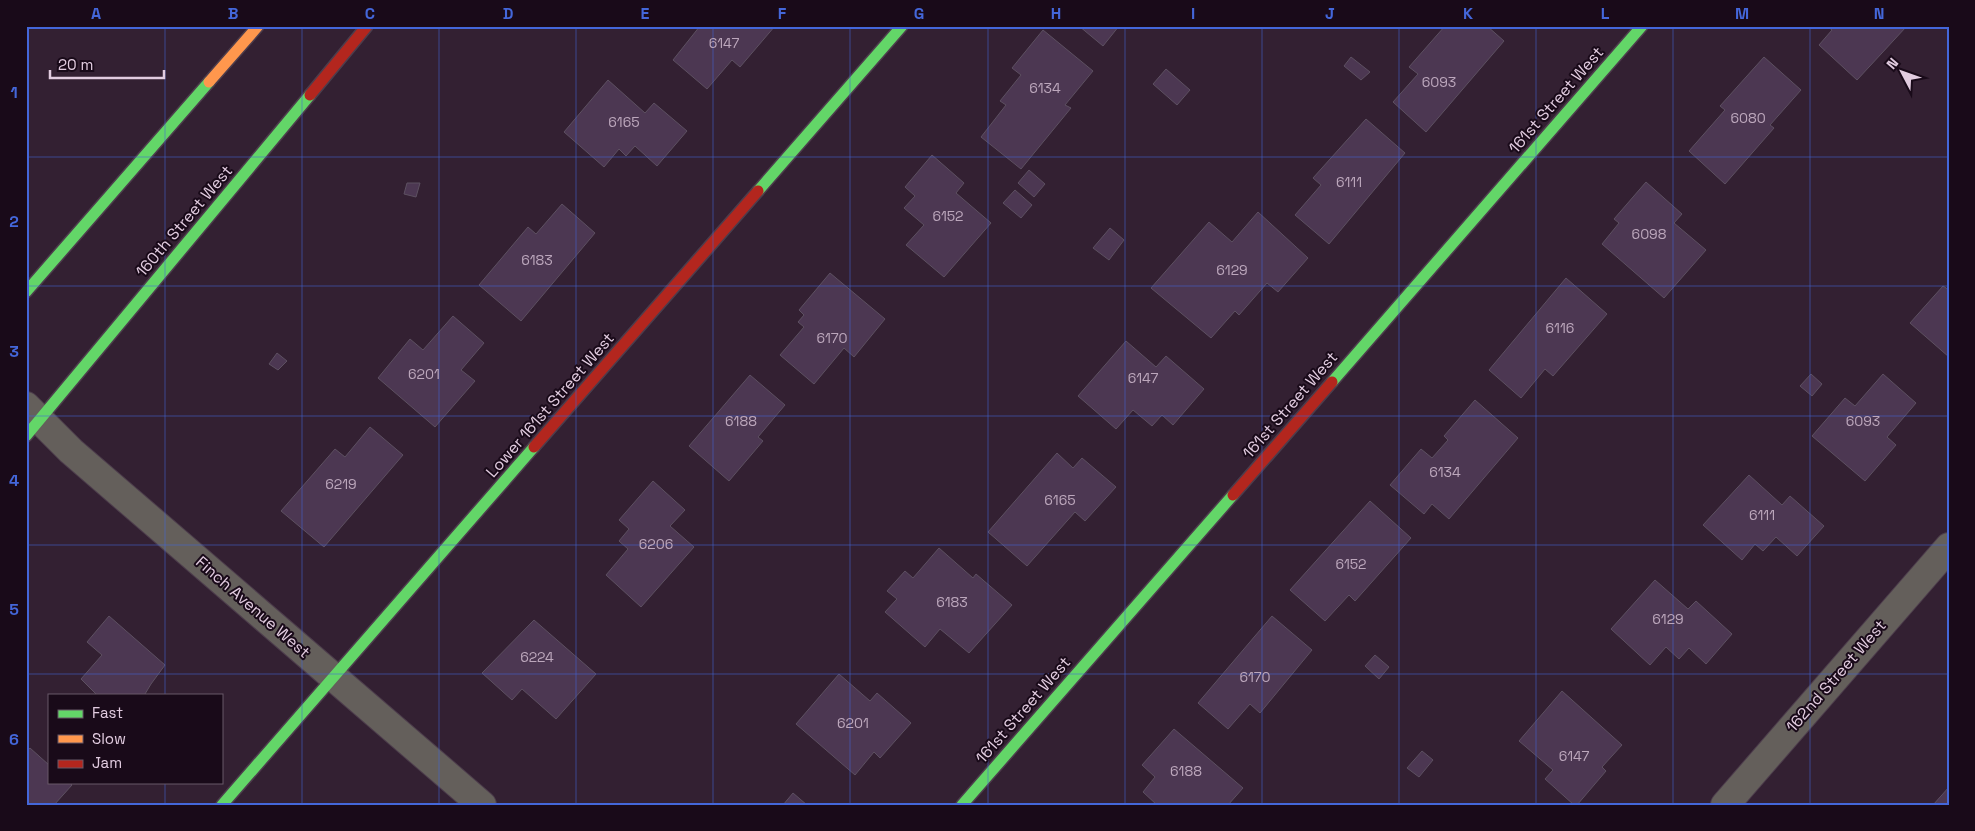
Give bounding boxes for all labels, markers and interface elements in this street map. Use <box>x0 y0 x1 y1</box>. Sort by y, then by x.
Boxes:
text: A <box>91 3 101 24</box>
text: B <box>228 3 238 24</box>
text: C <box>365 3 375 24</box>
text: D <box>503 3 513 24</box>
text: E <box>641 3 650 24</box>
text: F <box>778 3 787 24</box>
text: G <box>914 3 924 24</box>
text: H <box>1051 3 1061 24</box>
text: I <box>1191 3 1195 24</box>
text: J <box>1325 3 1335 24</box>
text: K <box>1463 3 1473 24</box>
text: L <box>1601 3 1610 24</box>
text: M <box>1735 3 1749 24</box>
text: N <box>1874 3 1884 24</box>
house number: 6147 <box>709 34 739 52</box>
street label: 161st Street West <box>1504 42 1608 158</box>
scale bar <box>50 48 164 80</box>
north arrow <box>1878 48 1928 98</box>
text: N <box>1882 54 1902 73</box>
text: 20 m <box>58 55 93 74</box>
house number: 6093 <box>1422 73 1456 91</box>
house number: 6134 <box>1029 79 1061 97</box>
text: 1 <box>10 82 18 103</box>
house number: 6080 <box>1730 109 1766 127</box>
house number: 6165 <box>608 113 640 131</box>
street label: 160th Street West <box>131 161 237 281</box>
house number: 6111 <box>1336 173 1362 191</box>
house number: 6152 <box>932 207 964 225</box>
text: 2 <box>9 211 19 232</box>
house number: 6098 <box>1632 225 1667 243</box>
house number: 6183 <box>521 251 553 269</box>
house number: 6129 <box>1216 261 1248 279</box>
house number: 6116 <box>1546 319 1574 337</box>
street label: Lower 161st Street West <box>481 328 619 482</box>
house number: 6170 <box>816 329 848 347</box>
text: 3 <box>9 341 19 362</box>
street label: 161st Street West <box>1238 347 1342 463</box>
house number: 6201 <box>408 365 440 383</box>
house number: 6147 <box>1128 369 1158 387</box>
house number: 6188 <box>725 412 757 430</box>
house number: 6093 <box>1846 412 1880 430</box>
house number: 6134 <box>1429 463 1461 481</box>
text: 4 <box>9 470 19 491</box>
house number: 6219 <box>325 475 357 493</box>
house number: 6165 <box>1044 491 1076 509</box>
house number: 6111 <box>1749 506 1775 524</box>
house number: 6206 <box>639 535 673 553</box>
street label: Finch Avenue West <box>191 552 315 662</box>
house number: 6152 <box>1335 555 1367 573</box>
house number: 6183 <box>936 593 968 611</box>
text: 5 <box>9 599 19 620</box>
house number: 6129 <box>1652 610 1684 628</box>
street label: 162nd Street West <box>1781 616 1891 736</box>
house number: 6224 <box>520 648 554 666</box>
street label: 161st Street West <box>971 652 1075 768</box>
house number: 6170 <box>1239 668 1271 686</box>
legend <box>48 694 222 784</box>
text: Fast <box>92 703 123 722</box>
house number: 6201 <box>837 714 869 732</box>
text: 6 <box>9 729 19 750</box>
text: Slow <box>92 729 126 748</box>
house number: 6147 <box>1559 747 1589 765</box>
text: Jam <box>92 753 122 772</box>
house number: 6188 <box>1170 762 1202 780</box>

